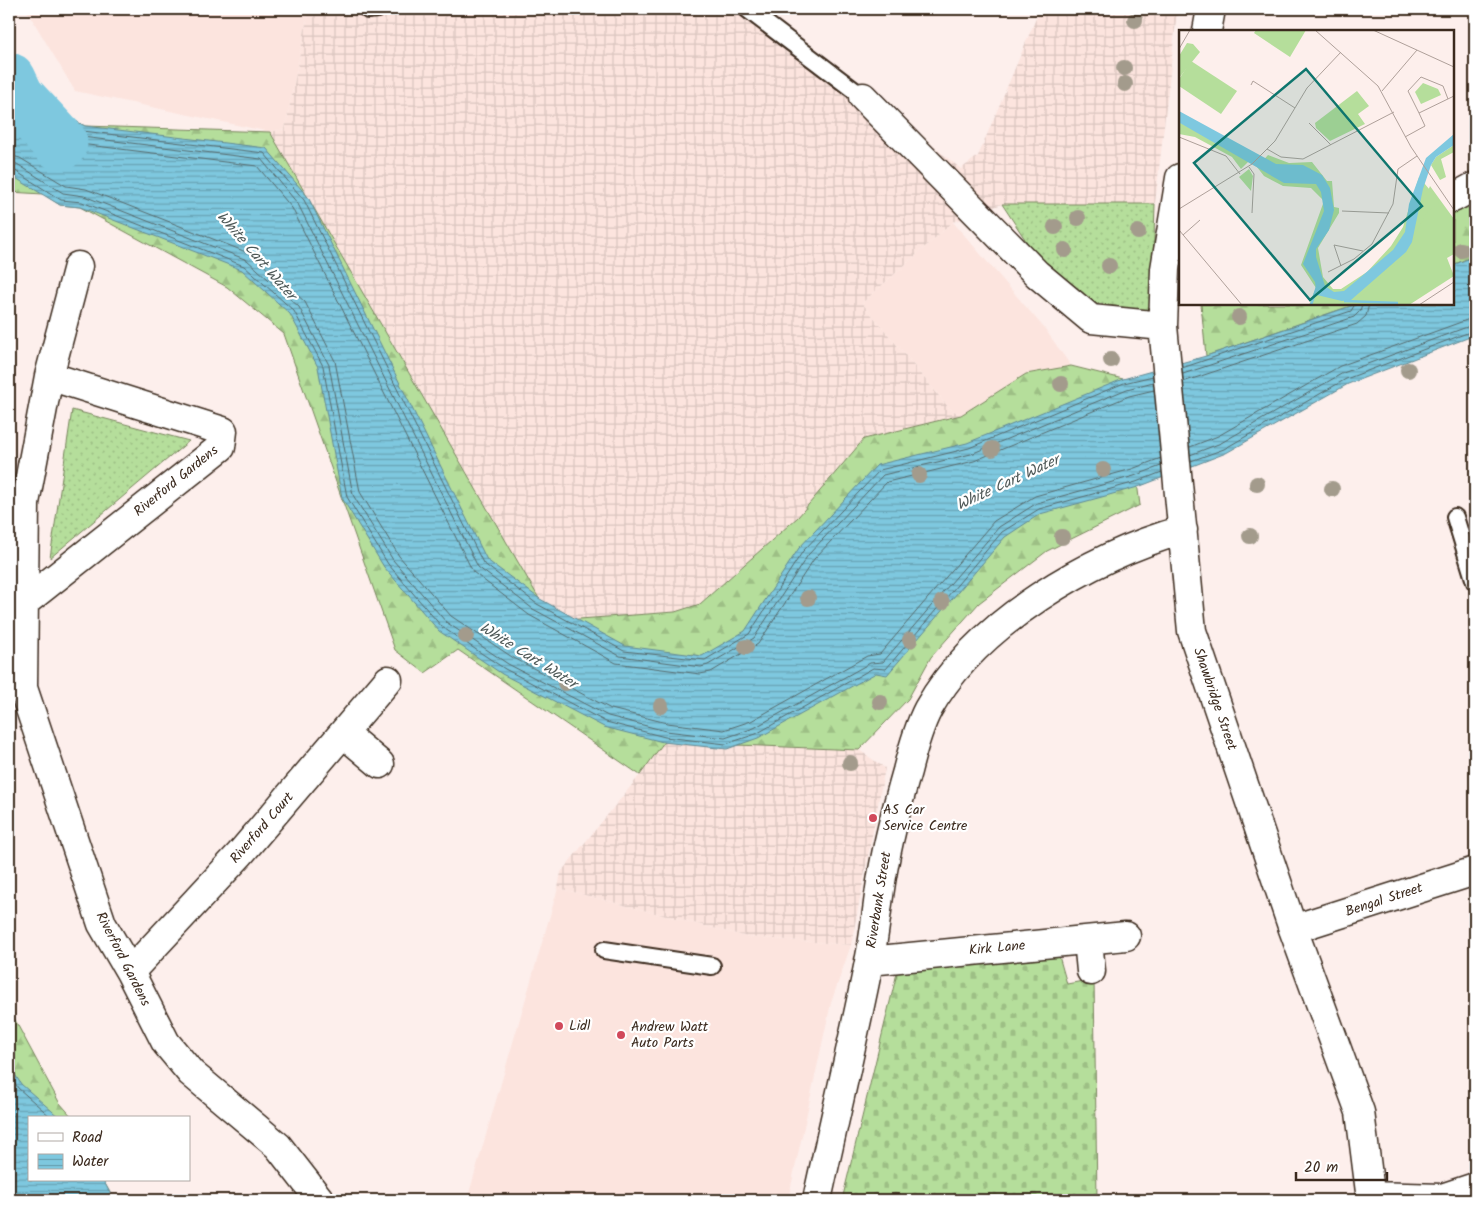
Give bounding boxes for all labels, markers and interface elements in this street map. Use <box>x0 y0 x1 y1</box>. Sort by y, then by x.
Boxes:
inset map <box>1179 30 1454 305</box>
water label: White Cart Water <box>211 206 303 308</box>
street label: Riverford Gardens <box>129 440 223 522</box>
water label: White Cart Water <box>953 447 1066 517</box>
water label: White Cart Water <box>475 616 584 697</box>
street label: Shawbridge Street <box>1187 645 1243 754</box>
street label: Riverford Court <box>225 787 300 869</box>
place label: AS Car Service Centre <box>883 799 968 837</box>
marker: AS Car Service Centre <box>867 812 879 824</box>
street label: Riverbank Street <box>861 850 898 950</box>
street label: Bengal Street <box>1342 877 1426 923</box>
street label: Riverford Gardens <box>90 908 156 1010</box>
street label: Kirk Lane <box>968 935 1027 961</box>
place label: Lidl <box>569 1015 591 1037</box>
place label: Andrew Watt Auto Parts <box>631 1016 709 1054</box>
marker: Lidl <box>553 1020 565 1032</box>
marker: Andrew Watt Auto Parts <box>615 1029 627 1041</box>
legend <box>28 1116 190 1182</box>
text: Road <box>72 1126 103 1150</box>
scale bar <box>1296 1149 1388 1181</box>
text: Water <box>72 1150 109 1174</box>
text: 20 m <box>1304 1156 1338 1180</box>

